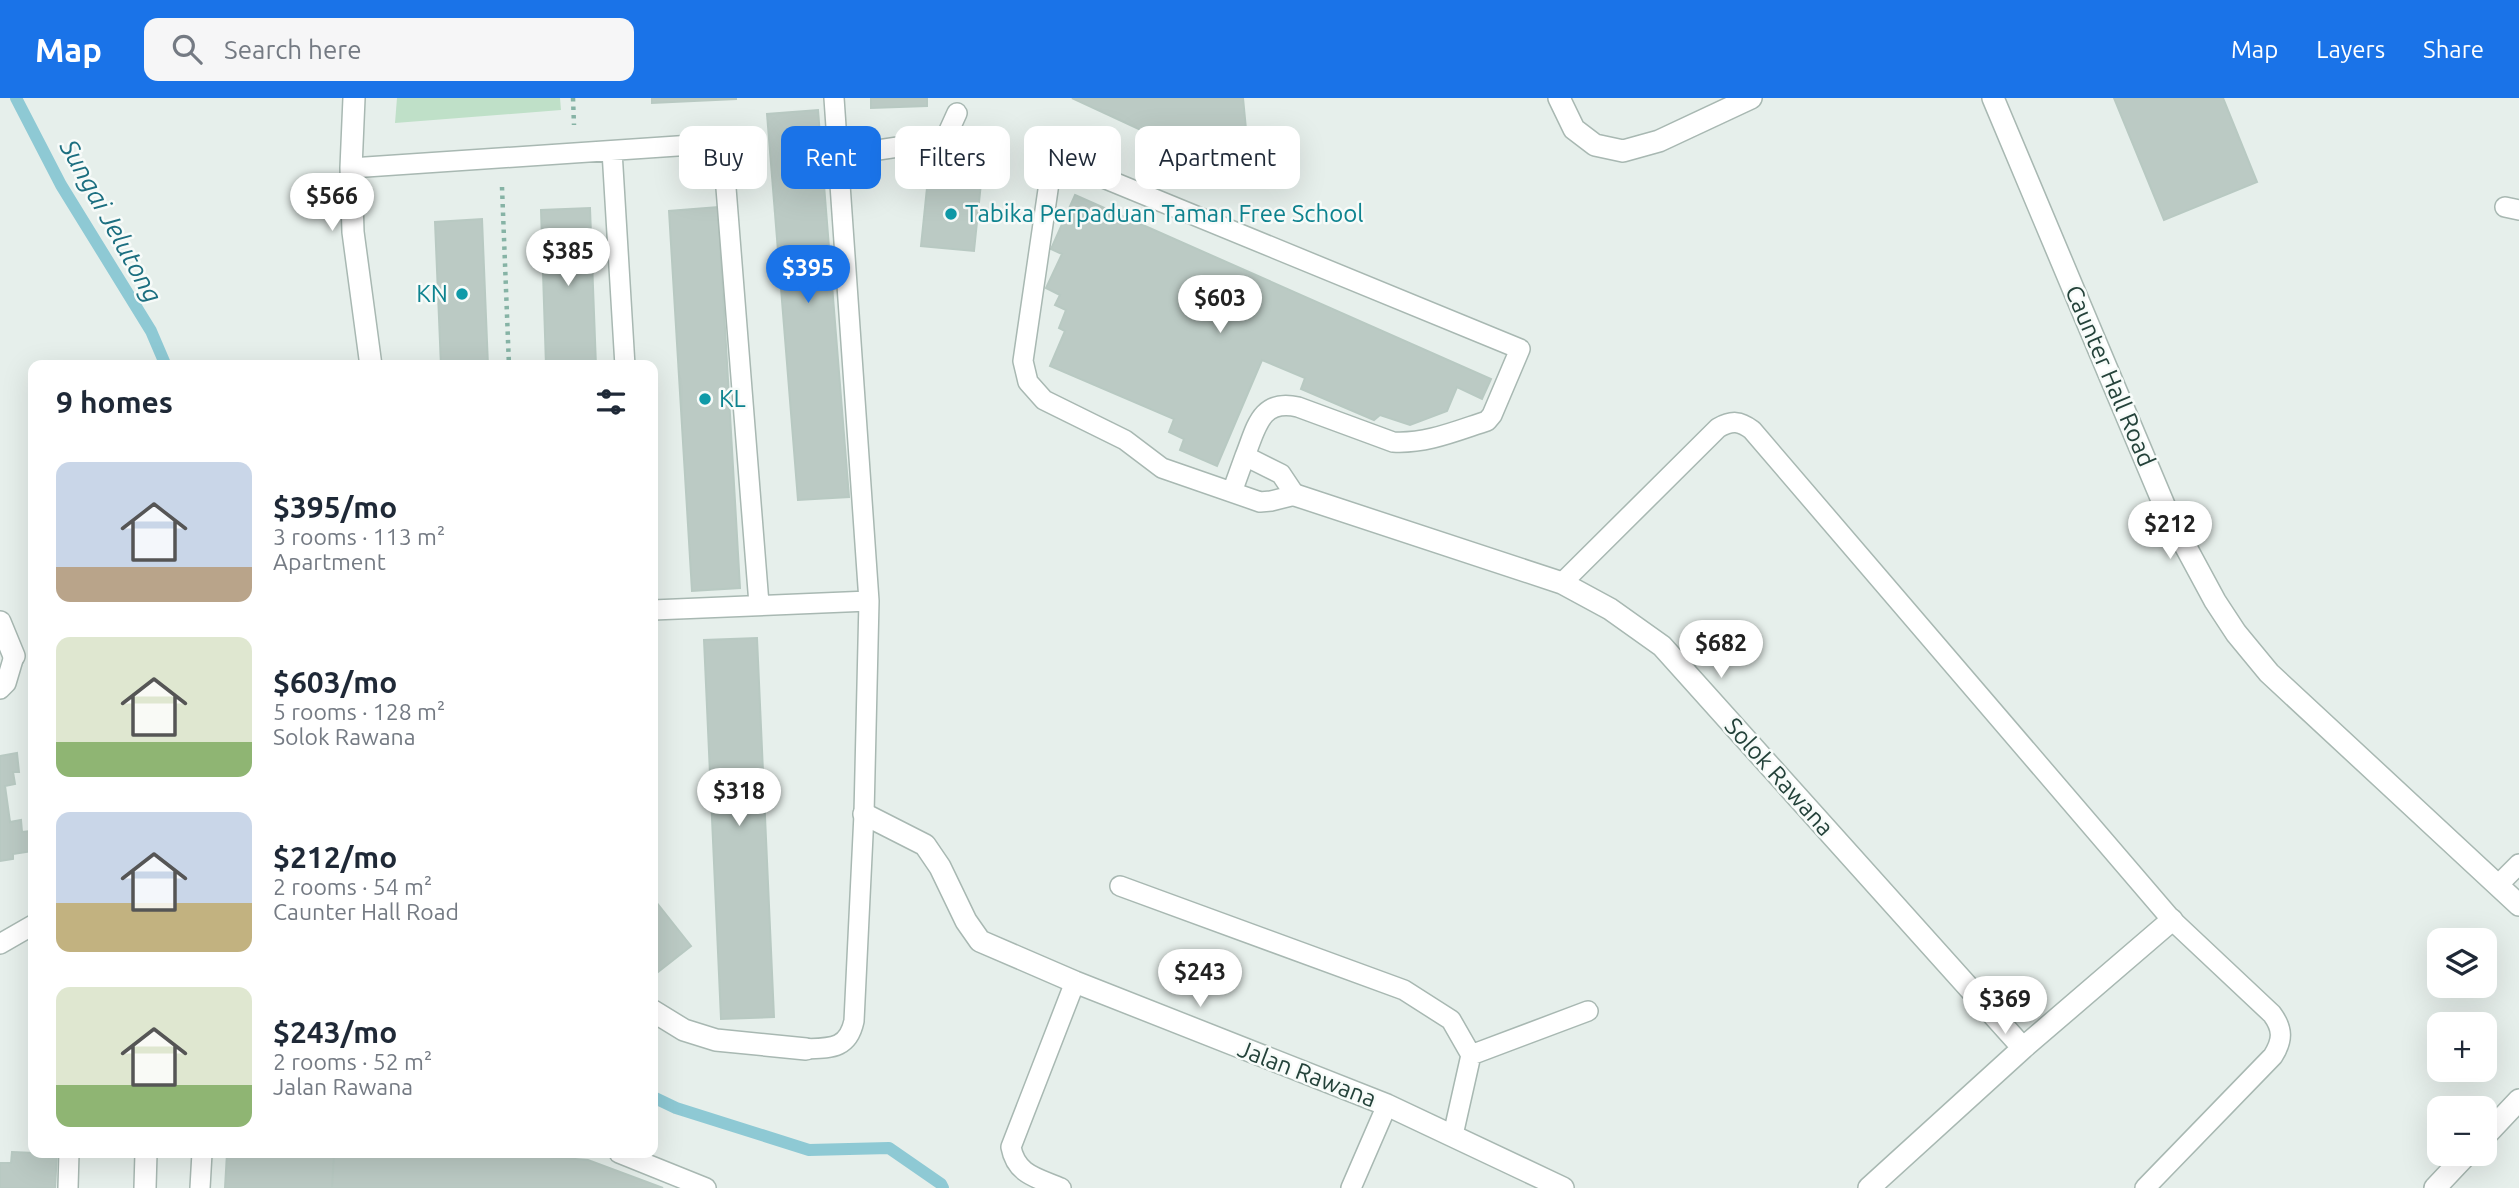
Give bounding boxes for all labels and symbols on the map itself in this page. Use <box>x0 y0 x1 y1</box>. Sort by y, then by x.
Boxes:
water label: Sungai Jelutong <box>54 133 168 307</box>
pin: $566 <box>291 174 373 233</box>
place label: Tabika Perpaduan Taman Free School <box>965 200 1364 227</box>
marker: Tabika Perpaduan Taman Free School <box>943 206 959 222</box>
pin: $385 <box>527 228 609 288</box>
pin: $395 <box>767 246 849 305</box>
pin: $603 <box>1179 275 1261 335</box>
place label: KN <box>416 280 448 307</box>
street label: Caunter Hall Road <box>2060 281 2161 470</box>
marker: KN <box>454 286 470 302</box>
place label: KL <box>719 385 746 412</box>
marker: KL <box>697 391 713 407</box>
pin: $212 <box>2129 502 2211 561</box>
pin: $682 <box>1680 620 1762 680</box>
street label: Solok Rawana <box>1720 712 1839 841</box>
pin: $318 <box>698 768 780 828</box>
pin: $243 <box>1159 950 1241 1009</box>
pin: $369 <box>1964 976 2046 1036</box>
street label: Jalan Rawana <box>1234 1035 1380 1112</box>

